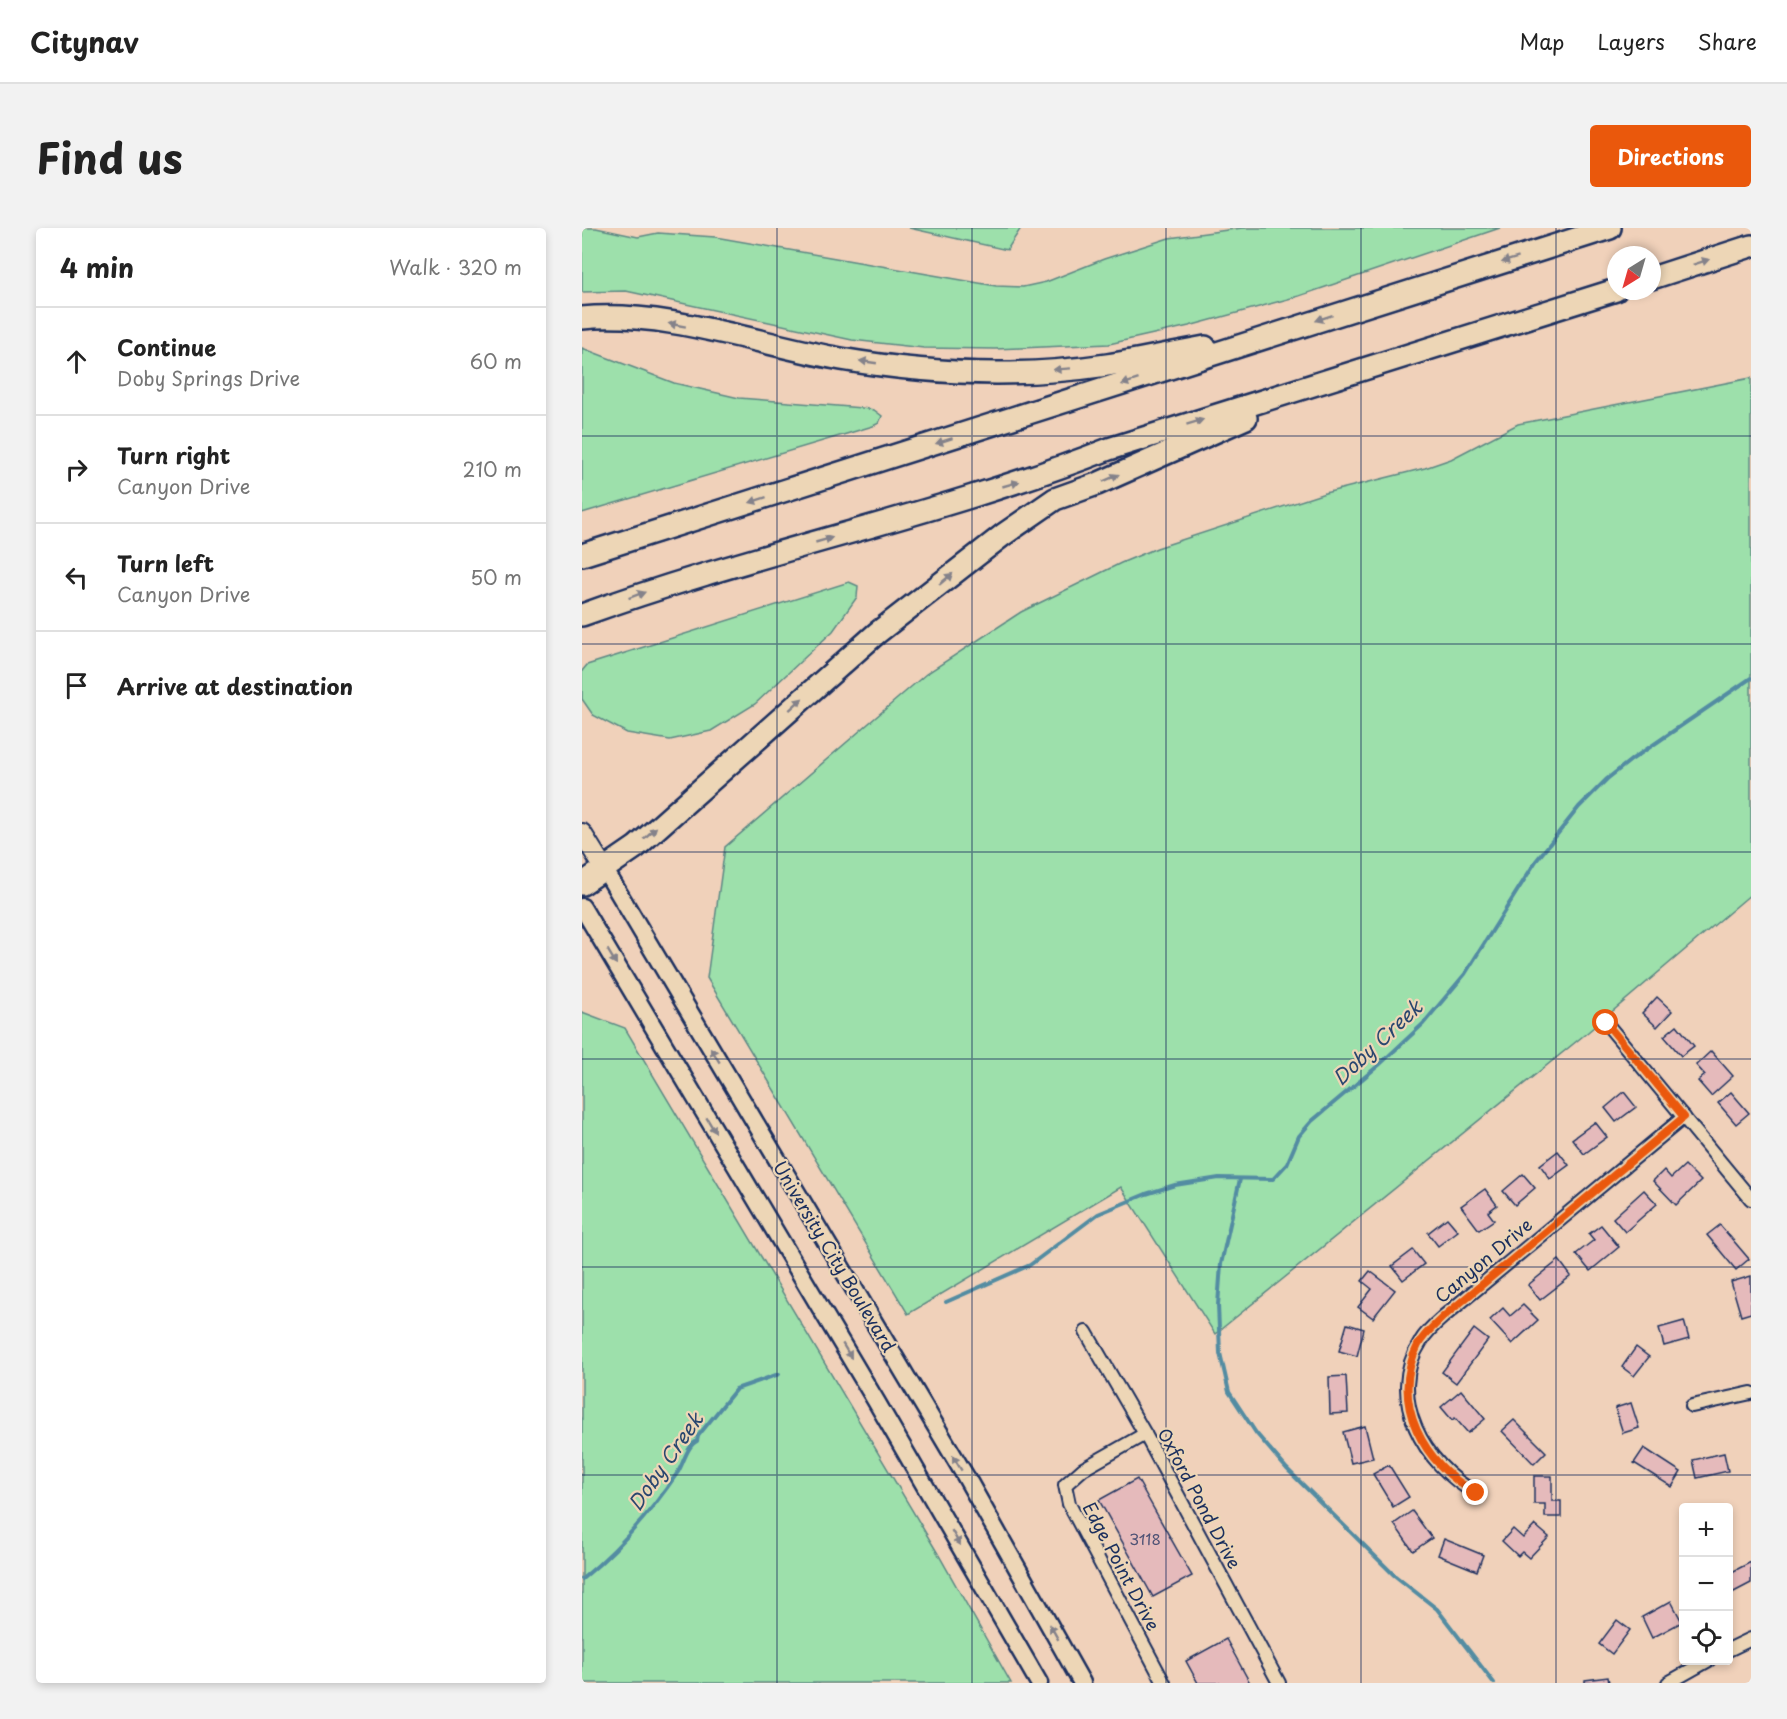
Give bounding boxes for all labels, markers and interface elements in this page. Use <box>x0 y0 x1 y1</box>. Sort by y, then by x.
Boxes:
text: Citynav <box>30 20 139 63</box>
text: Map <box>1520 25 1564 57</box>
text: Layers <box>1597 25 1665 57</box>
text: Share <box>1698 25 1757 57</box>
text: Find us <box>36 125 183 188</box>
button: Directions <box>1590 125 1751 187</box>
north arrow <box>1607 246 1661 300</box>
text: 4 min <box>60 248 134 287</box>
text: Walk · 320 m <box>389 252 522 282</box>
one-way arrow <box>1501 256 1519 265</box>
one-way arrow <box>1692 257 1710 266</box>
one-way arrow <box>1315 314 1333 324</box>
one-way arrow <box>667 320 686 329</box>
text: Continue <box>117 330 216 363</box>
icon: ahead <box>60 345 93 378</box>
text: 60 m <box>470 346 522 376</box>
one-way arrow <box>858 358 877 367</box>
text: Doby Springs Drive <box>117 363 300 393</box>
one-way arrow <box>1053 364 1072 374</box>
one-way arrow <box>1121 378 1139 387</box>
one-way arrow <box>1186 417 1204 426</box>
one-way arrow <box>935 437 953 446</box>
text: Turn right <box>117 438 230 471</box>
icon: right <box>60 453 93 486</box>
text: 210 m <box>463 454 522 484</box>
text: Canyon Drive <box>117 471 250 501</box>
one-way arrow <box>1102 473 1120 483</box>
one-way arrow <box>1002 479 1020 488</box>
one-way arrow <box>749 495 767 505</box>
one-way arrow <box>815 535 833 544</box>
text: Turn left <box>117 546 214 579</box>
icon: left <box>60 561 93 594</box>
text: 50 m <box>470 562 522 592</box>
one-way arrow <box>938 573 953 586</box>
text: Canyon Drive <box>117 579 250 609</box>
one-way arrow <box>628 590 646 600</box>
icon: arrive <box>60 669 93 702</box>
text: Arrive at destination <box>117 669 353 702</box>
one-way arrow <box>788 697 803 710</box>
one-way arrow <box>643 827 657 841</box>
one-way arrow <box>607 949 617 966</box>
water label: Doby Creek <box>1325 992 1429 1092</box>
route start <box>1592 1009 1618 1035</box>
one-way arrow <box>710 1047 721 1063</box>
one-way arrow <box>706 1117 717 1133</box>
street label: University City Boulevard <box>767 1155 903 1357</box>
street label: Canyon Drive <box>1428 1211 1538 1309</box>
one-way arrow <box>841 1343 852 1359</box>
water label: Doby Creek <box>620 1405 710 1516</box>
street label: Oxford Pond Drive <box>1151 1423 1249 1573</box>
one-way arrow <box>953 1454 963 1471</box>
route end <box>1462 1479 1488 1505</box>
street label: Edge Point Drive <box>1077 1497 1167 1635</box>
map controls <box>1679 1503 1733 1665</box>
button: + <box>1679 1503 1733 1557</box>
house number: 3118 <box>1129 1527 1161 1550</box>
one-way arrow <box>951 1529 961 1546</box>
button: − <box>1679 1557 1733 1611</box>
button: locate <box>1679 1611 1733 1665</box>
one-way arrow <box>1049 1623 1059 1640</box>

